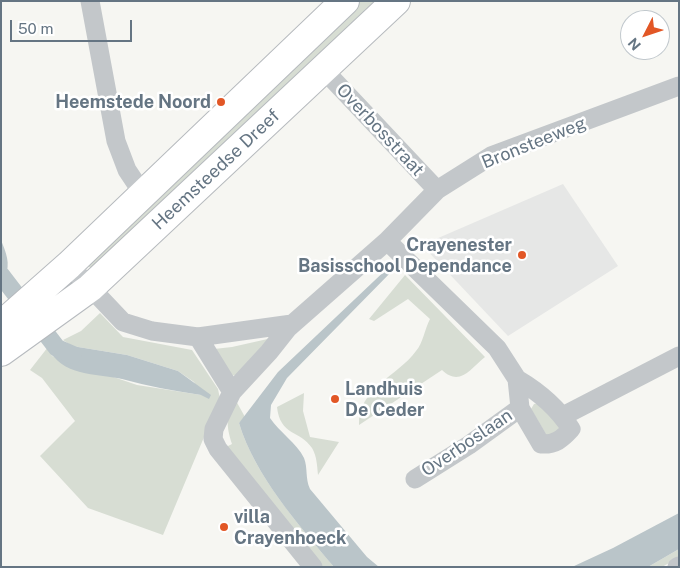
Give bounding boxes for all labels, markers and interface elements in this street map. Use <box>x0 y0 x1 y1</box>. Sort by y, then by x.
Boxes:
scale bar <box>12 10 135 42</box>
north arrow <box>620 10 670 60</box>
text: 50 m <box>18 20 53 37</box>
text: N <box>625 35 644 54</box>
street label: Overbosstraat <box>332 79 428 181</box>
place label: Heemstede Noord <box>55 91 211 113</box>
marker: Heemstede Noord <box>215 96 227 108</box>
street label: Heemsteedse Dreef <box>148 105 284 235</box>
street label: Bronsteeweg <box>479 112 589 174</box>
place label: Crayenester Basisschool Dependance <box>298 234 512 276</box>
marker: Crayenester Basisschool Dependance <box>516 249 528 261</box>
place label: Landhuis De Ceder <box>345 378 424 420</box>
marker: Landhuis De Ceder <box>329 393 341 405</box>
street label: Overboslaan <box>417 405 517 481</box>
place label: villa Crayenhoeck <box>234 506 347 548</box>
marker: villa Crayenhoeck <box>218 521 230 533</box>

